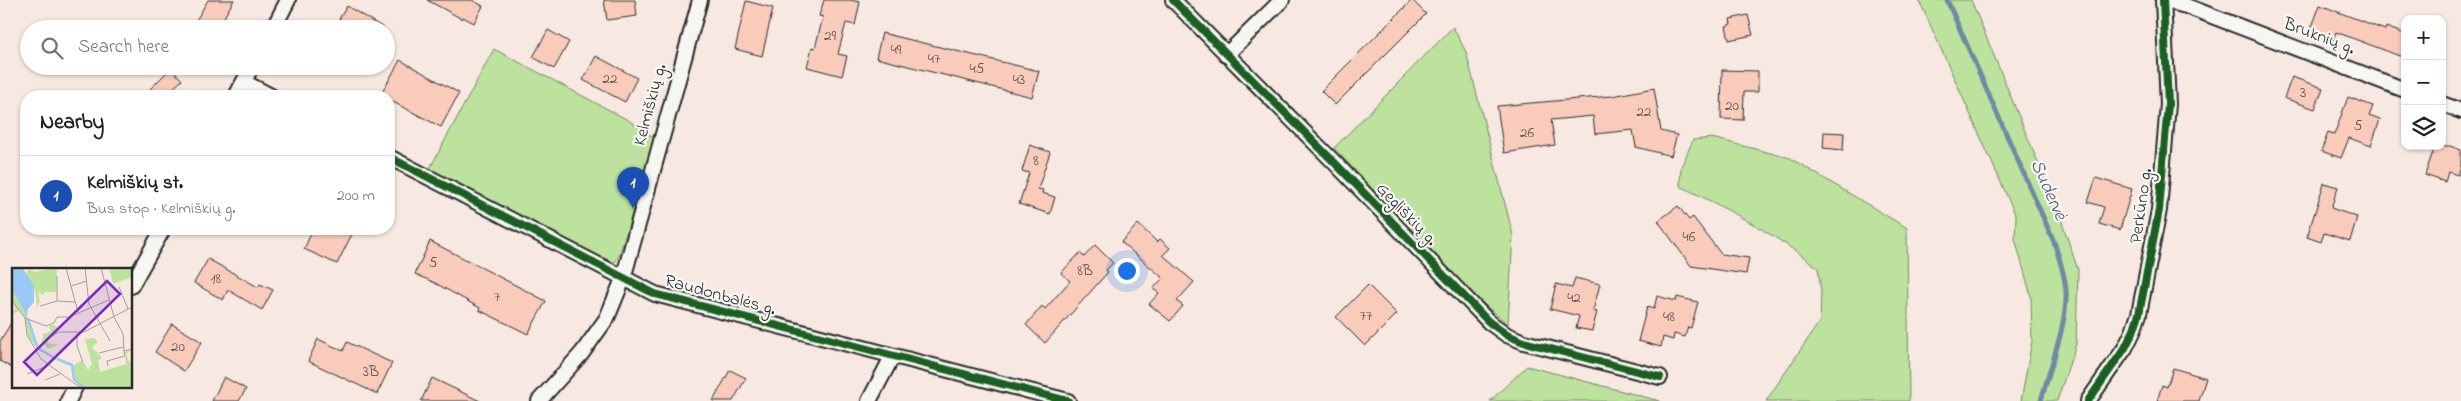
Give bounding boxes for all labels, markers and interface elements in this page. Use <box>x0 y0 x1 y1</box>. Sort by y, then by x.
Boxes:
street label: Bruknių g. <box>2278 11 2359 64</box>
map controls <box>2401 15 2446 150</box>
button: + <box>2401 15 2446 60</box>
search box <box>20 20 395 75</box>
house number: 29 <box>824 25 836 47</box>
icon: search <box>38 34 66 62</box>
text: Search here <box>78 34 169 61</box>
house number: 49 <box>891 39 902 61</box>
house number: 47 <box>928 48 940 70</box>
house number: 45 <box>970 58 985 80</box>
button: − <box>2401 60 2446 105</box>
street label: Kelmiškių g. <box>628 61 675 149</box>
house number: 22 <box>603 68 618 90</box>
house number: 43 <box>1013 69 1025 91</box>
house number: 3 <box>2300 82 2306 104</box>
house number: 20 <box>1725 95 1739 117</box>
house number: 22 <box>1637 101 1652 123</box>
button: layers <box>2401 105 2446 150</box>
text: Nearby <box>40 108 104 138</box>
house number: 5 <box>2354 115 2363 137</box>
house number: 26 <box>1520 122 1534 144</box>
house number: 8 <box>1033 150 1039 172</box>
water label: Sudervė <box>2023 155 2074 226</box>
street label: Perkūno g. <box>2124 166 2161 245</box>
pin: 1 <box>617 167 649 208</box>
text: Kelmiškių st. <box>87 170 183 197</box>
street label: Gegliškių g. <box>1368 177 1443 254</box>
text: 1 <box>53 184 59 208</box>
text: 200 m <box>337 184 375 208</box>
text: Bus stop · Kelmiškių g. <box>87 197 235 221</box>
house number: 46 <box>1683 226 1696 248</box>
house number: 5 <box>429 252 438 274</box>
your location <box>1114 258 1140 284</box>
house number: 8B <box>1077 260 1093 282</box>
inset map <box>12 268 132 388</box>
house number: 18 <box>211 268 222 290</box>
street label: Raudonbalės g. <box>661 269 779 324</box>
house number: 7 <box>494 286 500 308</box>
house number: 42 <box>1567 287 1581 309</box>
house number: 77 <box>1360 305 1372 327</box>
house number: 48 <box>1663 306 1675 328</box>
house number: 20 <box>171 336 185 358</box>
house number: 3B <box>363 361 379 383</box>

